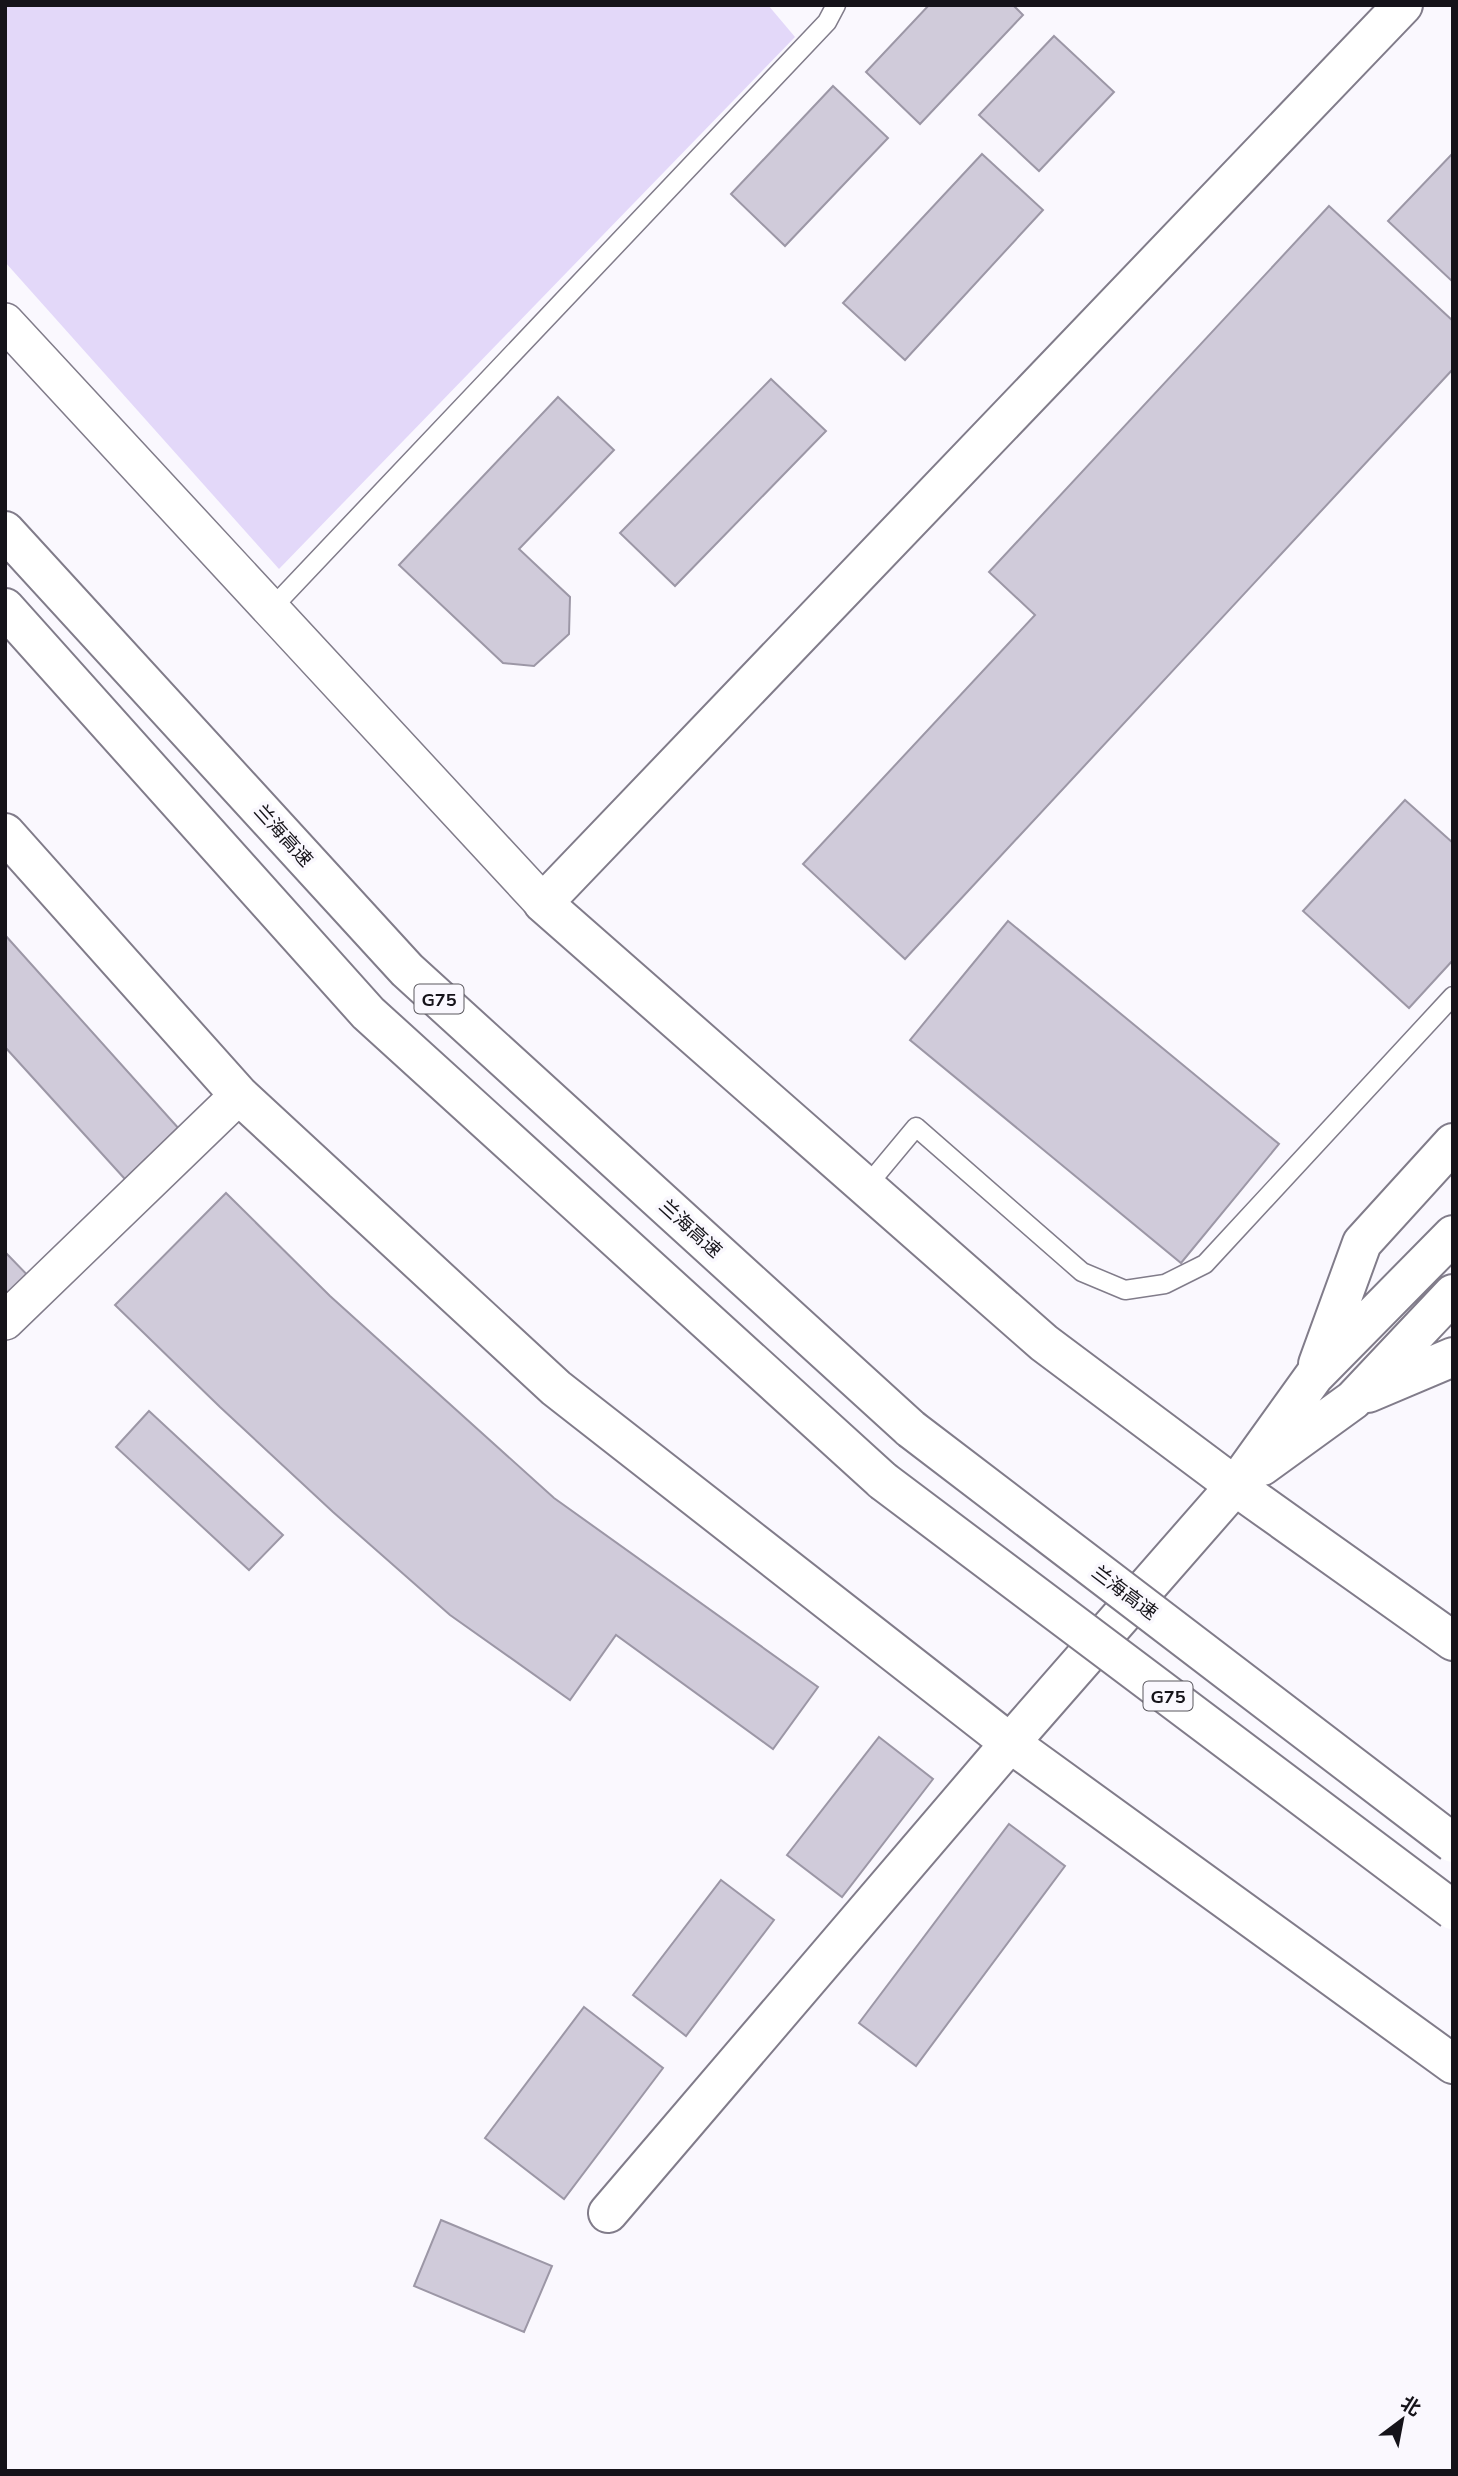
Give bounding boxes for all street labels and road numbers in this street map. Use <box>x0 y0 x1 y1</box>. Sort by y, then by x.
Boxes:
street label: 兰海高速 <box>250 799 318 871</box>
road number: G75 <box>414 984 464 1014</box>
street label: 兰海高速 <box>655 1194 727 1262</box>
street label: 兰海高速 <box>1087 1560 1163 1624</box>
road number: G75 <box>1144 1681 1192 1710</box>

